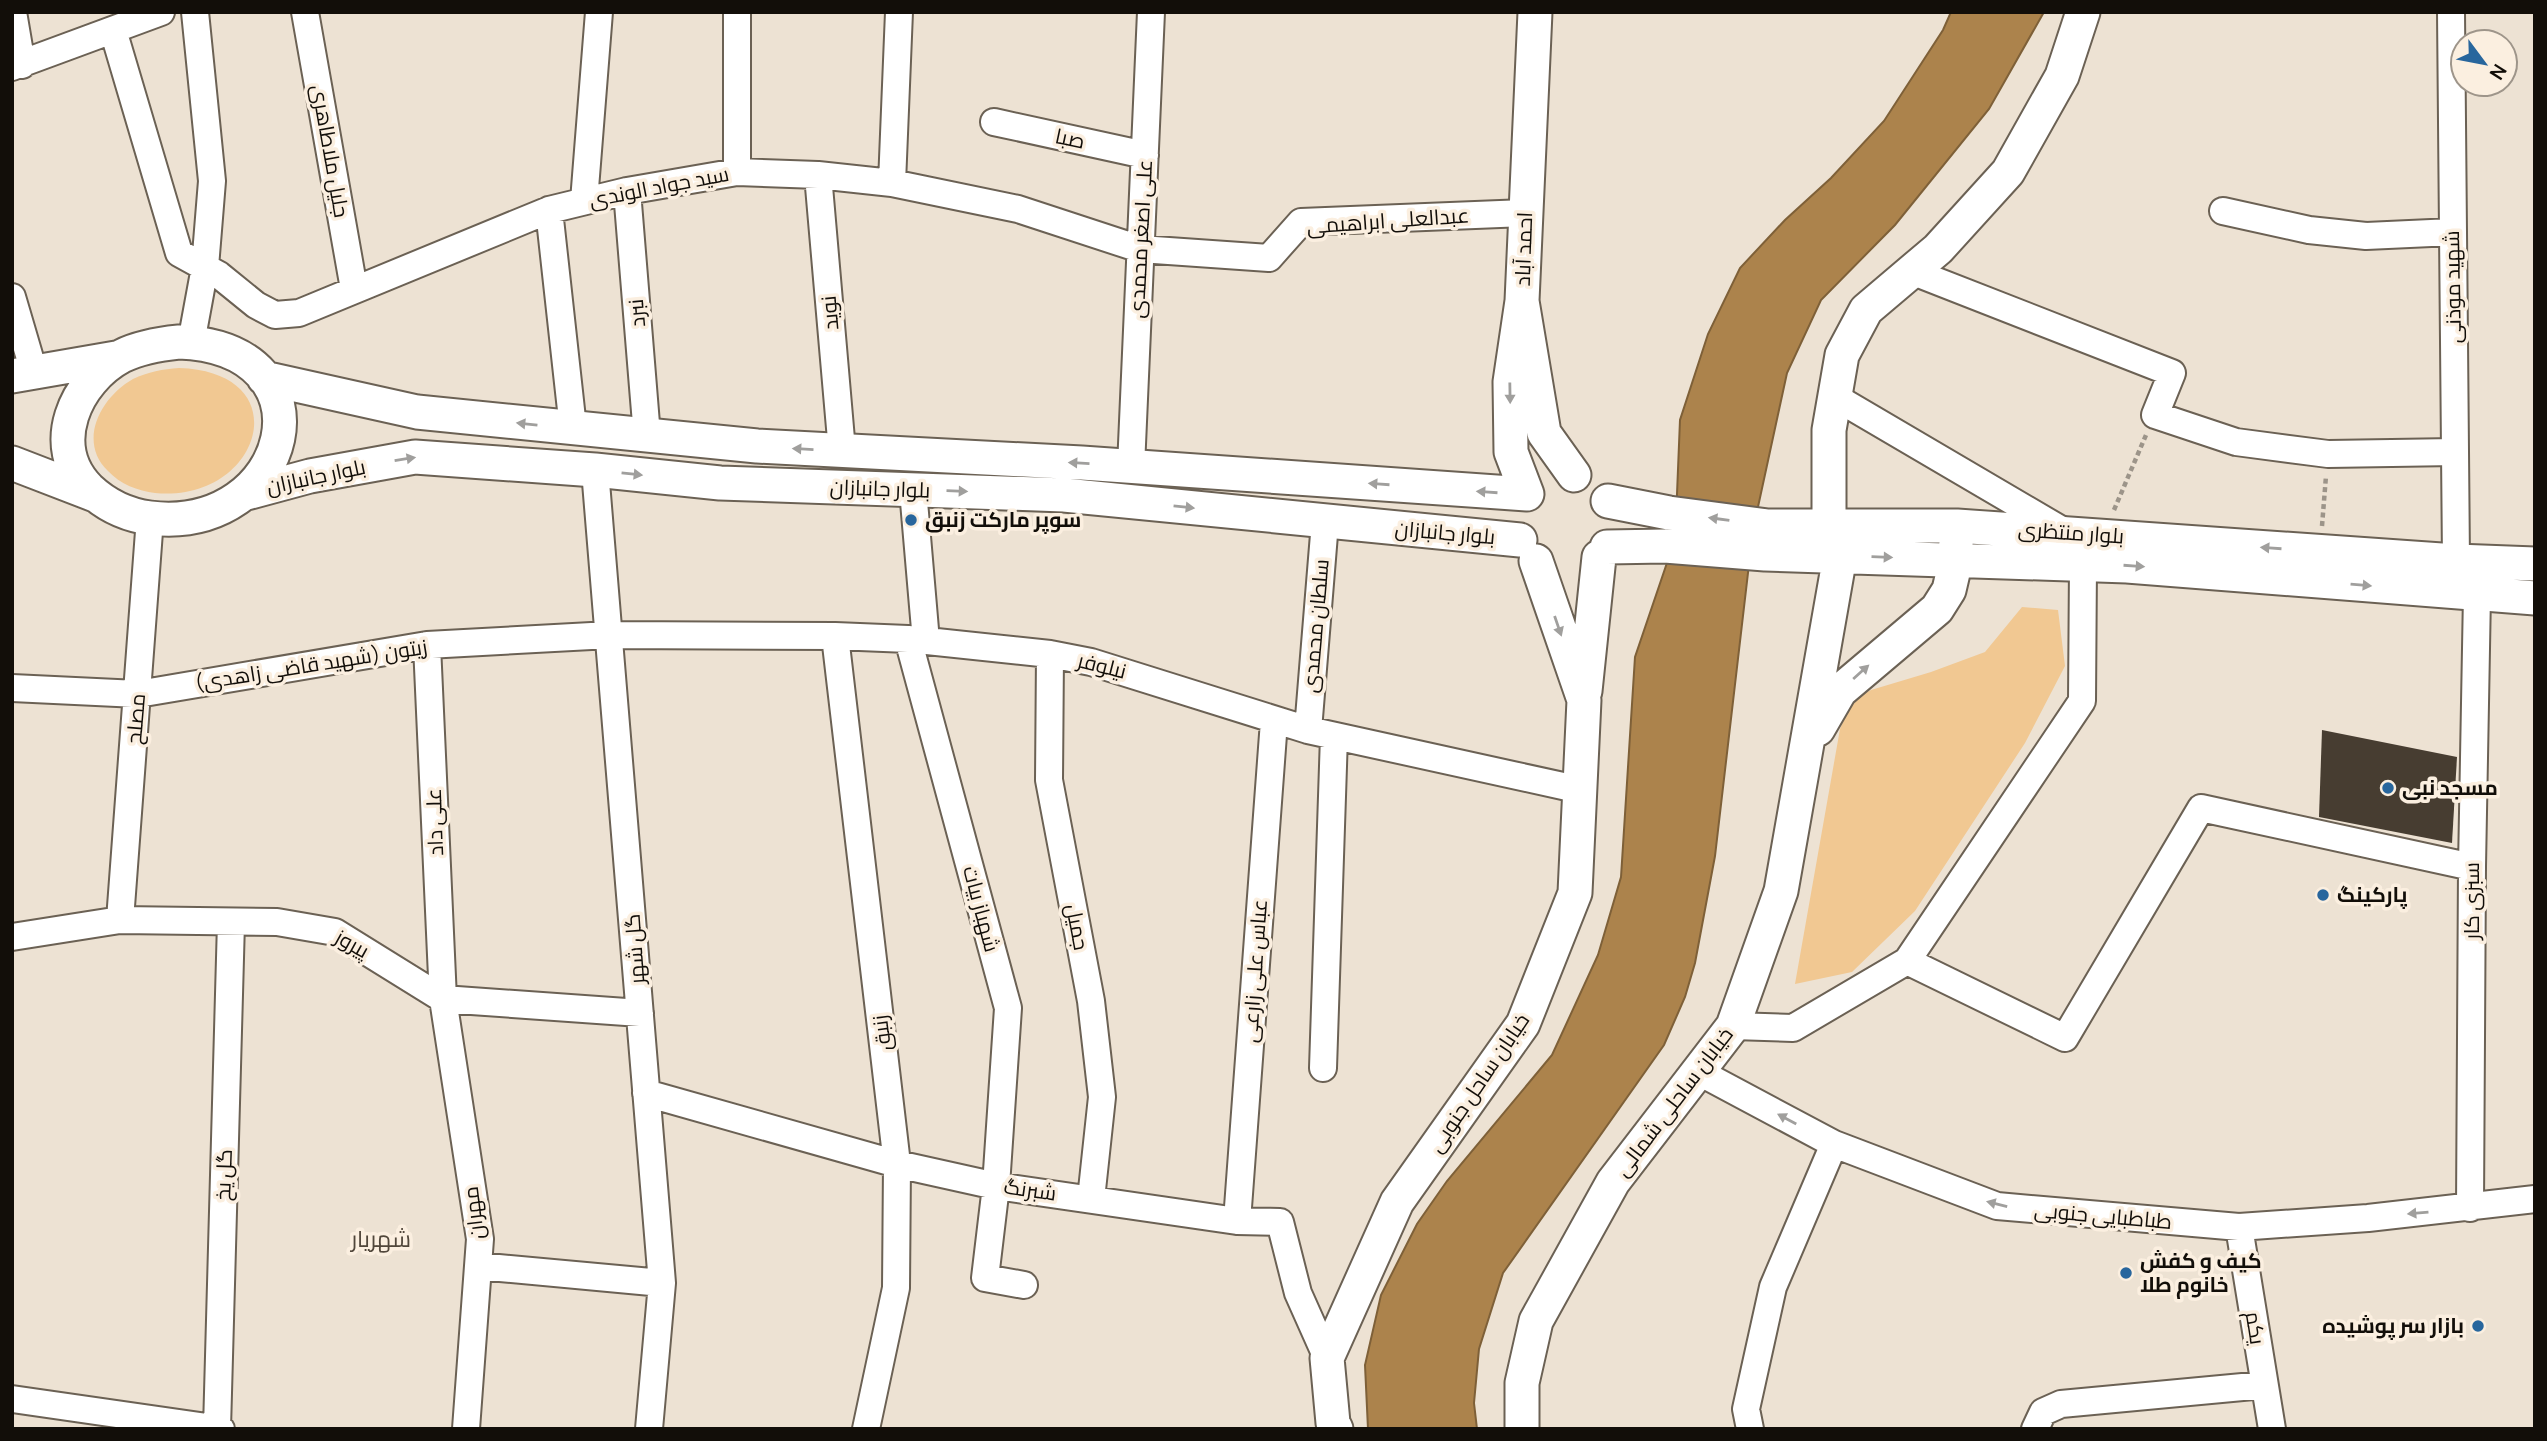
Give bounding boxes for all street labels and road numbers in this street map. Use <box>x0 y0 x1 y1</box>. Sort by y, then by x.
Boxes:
street label: جلیل ملاطاهری <box>306 82 356 219</box>
street label: صبا <box>1053 121 1088 155</box>
street label: سید جواد الوندی <box>586 159 731 213</box>
street label: علی اصغر محمدی <box>1122 159 1158 319</box>
street label: عبدالعلی ابراهیمی <box>1306 200 1470 240</box>
street label: احمد آباد <box>1508 211 1538 287</box>
street label: شهید موذنی <box>2437 230 2467 344</box>
street label: نوید <box>814 295 844 332</box>
street label: نبرد <box>621 298 651 328</box>
street label: بلوار جانبازان <box>264 452 368 500</box>
street label: بلوار جانبازان <box>829 472 931 504</box>
street label: بلوار جانبازان <box>1394 514 1496 550</box>
street label: بلوار منتظری <box>2017 514 2125 550</box>
street label: سلطان محمدی <box>1295 558 1335 694</box>
street label: زیتون (شهید قاضی زاهدی) <box>192 632 429 696</box>
street label: نیلوفر <box>1074 645 1130 685</box>
street label: مصلح <box>119 692 152 746</box>
street label: علی داد <box>419 788 449 856</box>
street label: سبزی کار <box>2457 862 2485 941</box>
street label: شهباز بیات <box>957 863 1007 955</box>
street label: عباس علی زارعی <box>1235 898 1273 1044</box>
street label: جمیل <box>1060 901 1096 952</box>
street label: گل شهر <box>618 913 651 986</box>
street label: پیروز <box>329 922 375 965</box>
street label: خیابان ساحل جنوبی <box>1421 1007 1535 1158</box>
street label: زنبق <box>865 1013 897 1053</box>
street label: خیابان ساحلی شمالی <box>1608 1021 1739 1182</box>
street label: گل یخ <box>208 1149 239 1201</box>
street label: شبرنگ <box>1002 1171 1058 1207</box>
street label: مهران <box>456 1185 490 1241</box>
street label: طباطبایی جنوبی <box>2033 1195 2173 1235</box>
street label: یکم <box>2239 1309 2272 1347</box>

